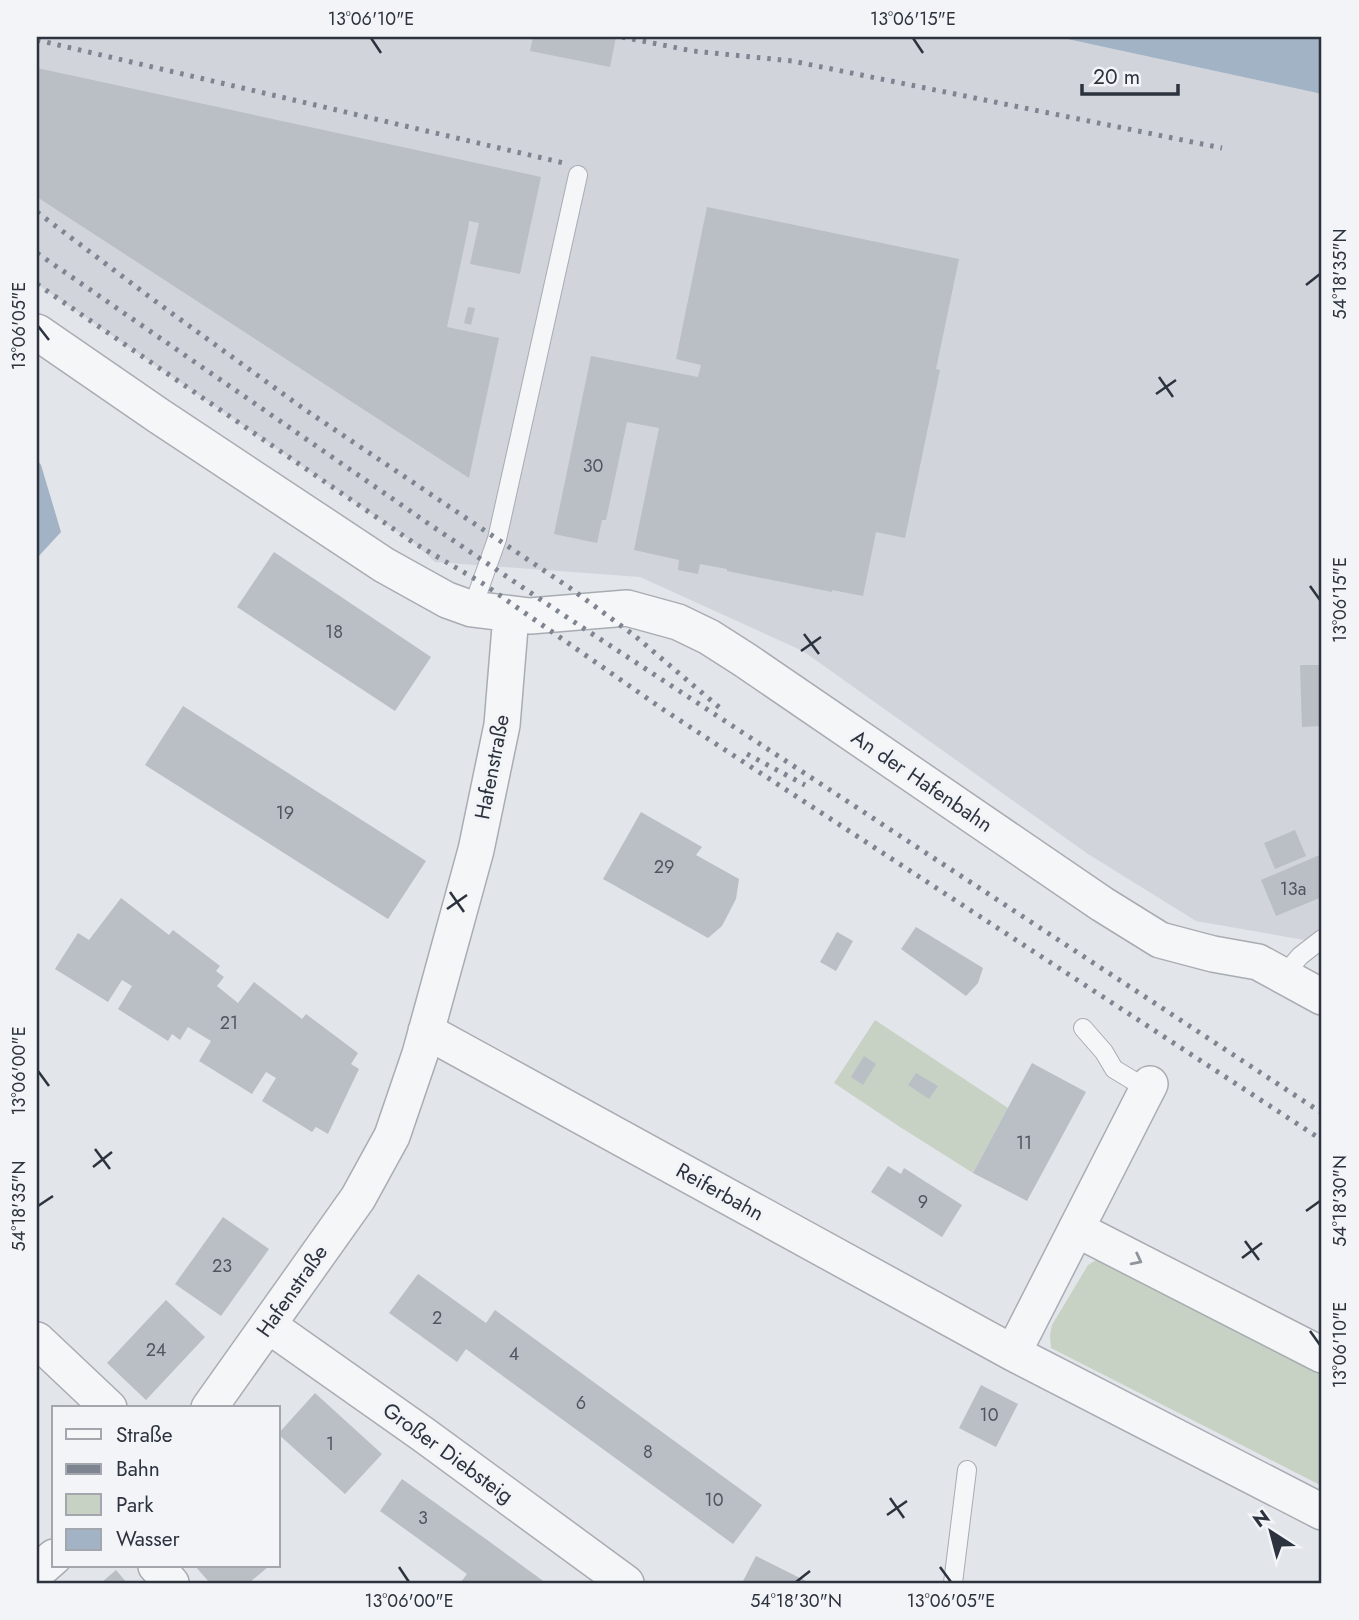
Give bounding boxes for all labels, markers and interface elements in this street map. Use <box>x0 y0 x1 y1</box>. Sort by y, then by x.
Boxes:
text: 13°06'10"E <box>328 6 414 32</box>
text: 13°06'15"E <box>870 6 956 32</box>
scale bar <box>1082 52 1179 96</box>
text: 20 m <box>1093 62 1140 92</box>
text: 54°18'35"N <box>1327 228 1353 320</box>
text: 13°06'05"E <box>6 282 32 370</box>
house number: 30 <box>583 453 604 479</box>
text: 13°06'15"E <box>1327 557 1353 643</box>
house number: 18 <box>325 619 343 645</box>
street label: Hafenstraße <box>467 712 517 822</box>
street label: An der Hafenbahn <box>845 723 999 839</box>
house number: 19 <box>276 800 294 826</box>
house number: 29 <box>654 854 674 880</box>
house number: 13a <box>1280 876 1306 902</box>
house number: 21 <box>220 1010 238 1036</box>
text: 13°06'00"E <box>6 1026 32 1116</box>
house number: 11 <box>1016 1130 1032 1156</box>
text: 54°18'30"N <box>1327 1155 1353 1247</box>
street label: Reiferbahn <box>671 1156 769 1228</box>
text: 54°18'35"N <box>6 1160 32 1252</box>
house number: 9 <box>918 1189 928 1215</box>
street label: Hafenstraße <box>249 1239 335 1343</box>
one-way arrow <box>1130 1252 1142 1266</box>
house number: 23 <box>212 1253 232 1279</box>
text: 13°06'10"E <box>1327 1302 1353 1388</box>
house number: 2 <box>432 1305 442 1331</box>
house number: 24 <box>146 1337 166 1363</box>
house number: 4 <box>509 1341 519 1367</box>
house number: 6 <box>576 1390 586 1416</box>
street label: Großer Diebsteig <box>376 1395 520 1511</box>
house number: 10 <box>980 1402 999 1428</box>
legend <box>52 1406 280 1568</box>
text: Straße <box>116 1420 173 1450</box>
house number: 1 <box>326 1431 334 1457</box>
house number: 8 <box>643 1439 653 1465</box>
text: Bahn <box>116 1454 160 1484</box>
house number: 10 <box>705 1487 724 1513</box>
text: Park <box>116 1490 154 1520</box>
north arrow <box>1236 1498 1306 1568</box>
text: N <box>1247 1503 1275 1534</box>
house number: 3 <box>418 1505 428 1531</box>
text: Wasser <box>116 1524 181 1554</box>
text: 13°06'00"E <box>364 1588 454 1614</box>
text: 54°18'30"N <box>750 1588 842 1614</box>
text: 13°06'05"E <box>907 1588 995 1614</box>

